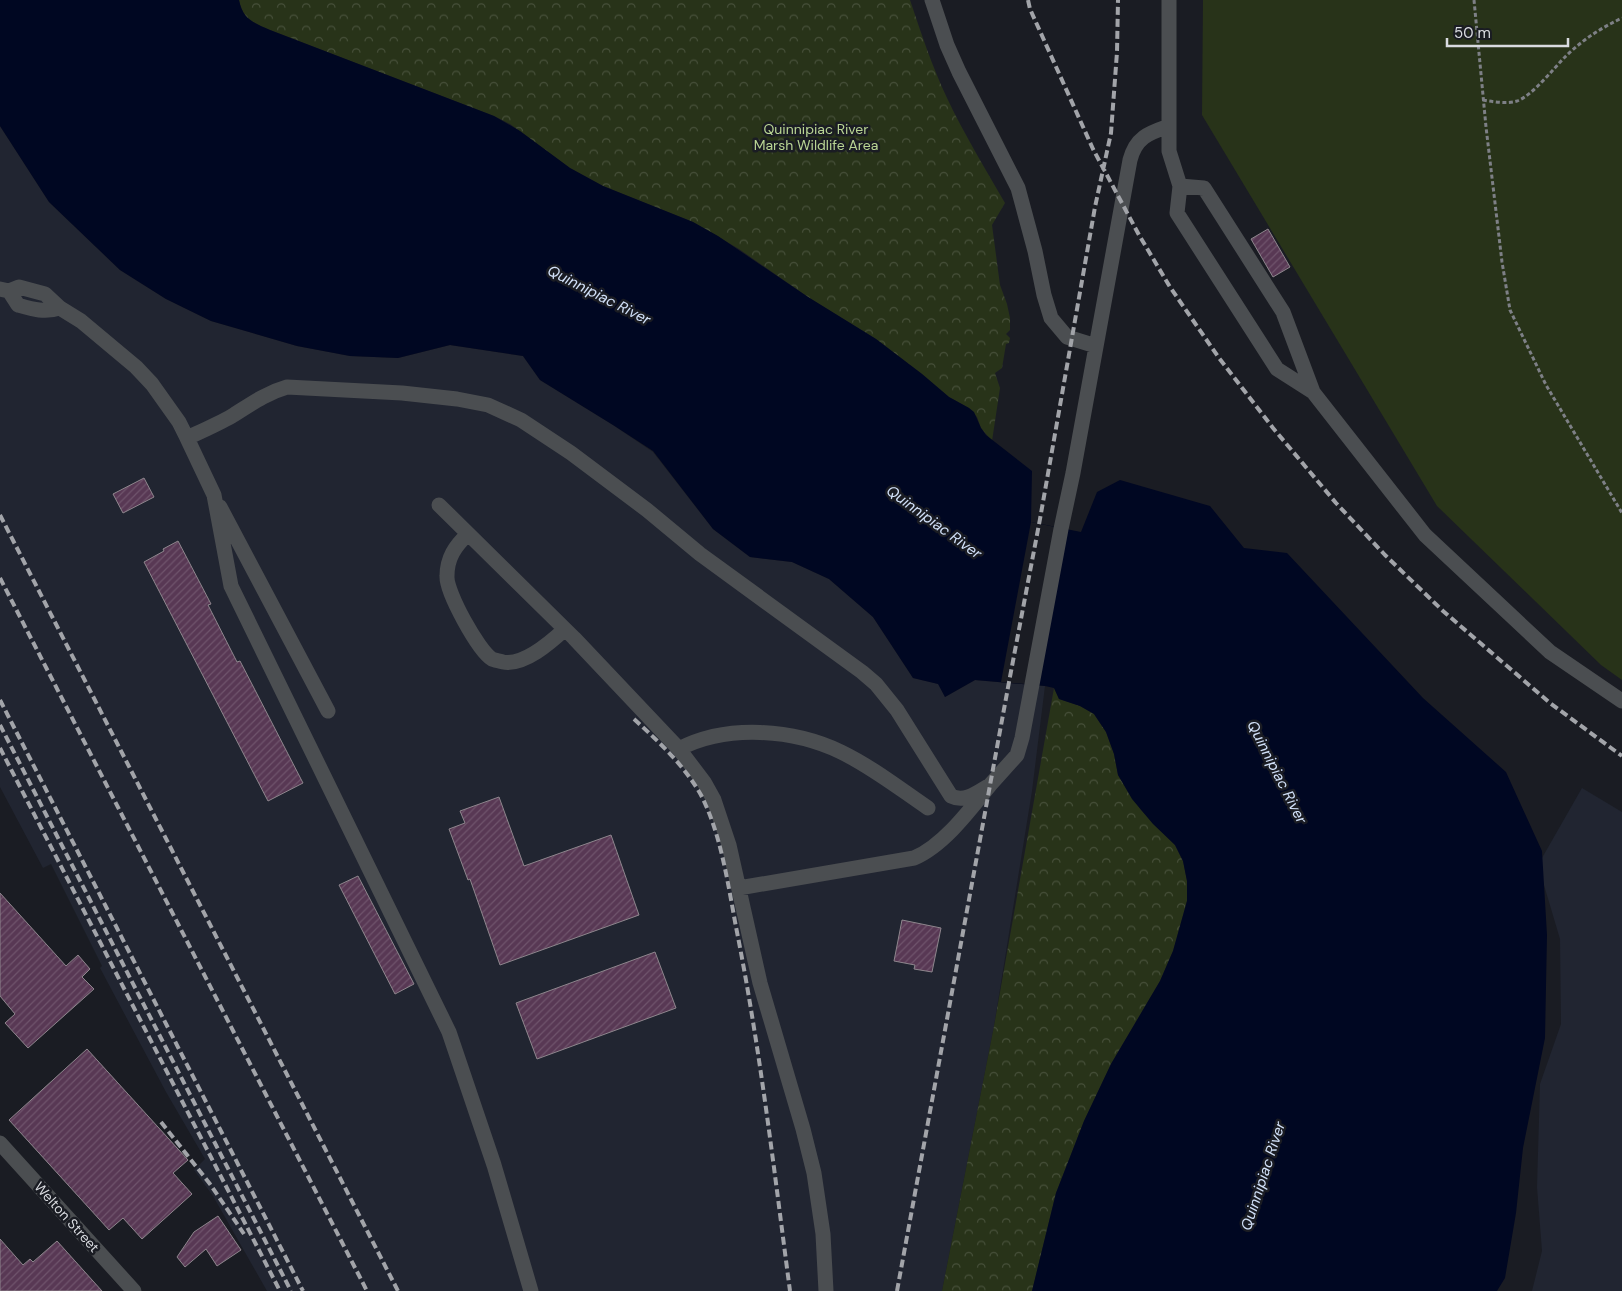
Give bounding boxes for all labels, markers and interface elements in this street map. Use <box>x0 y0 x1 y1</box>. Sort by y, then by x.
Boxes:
scale bar <box>1447 15 1568 47</box>
text: 50 m <box>1454 23 1491 43</box>
park label: Quinnipiac River Marsh Wildlife Area <box>754 120 878 154</box>
water label: Quinnipiac River <box>544 260 654 330</box>
water label: Quinnipiac River <box>882 481 986 564</box>
water label: Quinnipiac River <box>1242 717 1312 827</box>
water label: Quinnipiac River <box>1236 1119 1290 1233</box>
street label: Welton Street <box>31 1178 103 1256</box>

